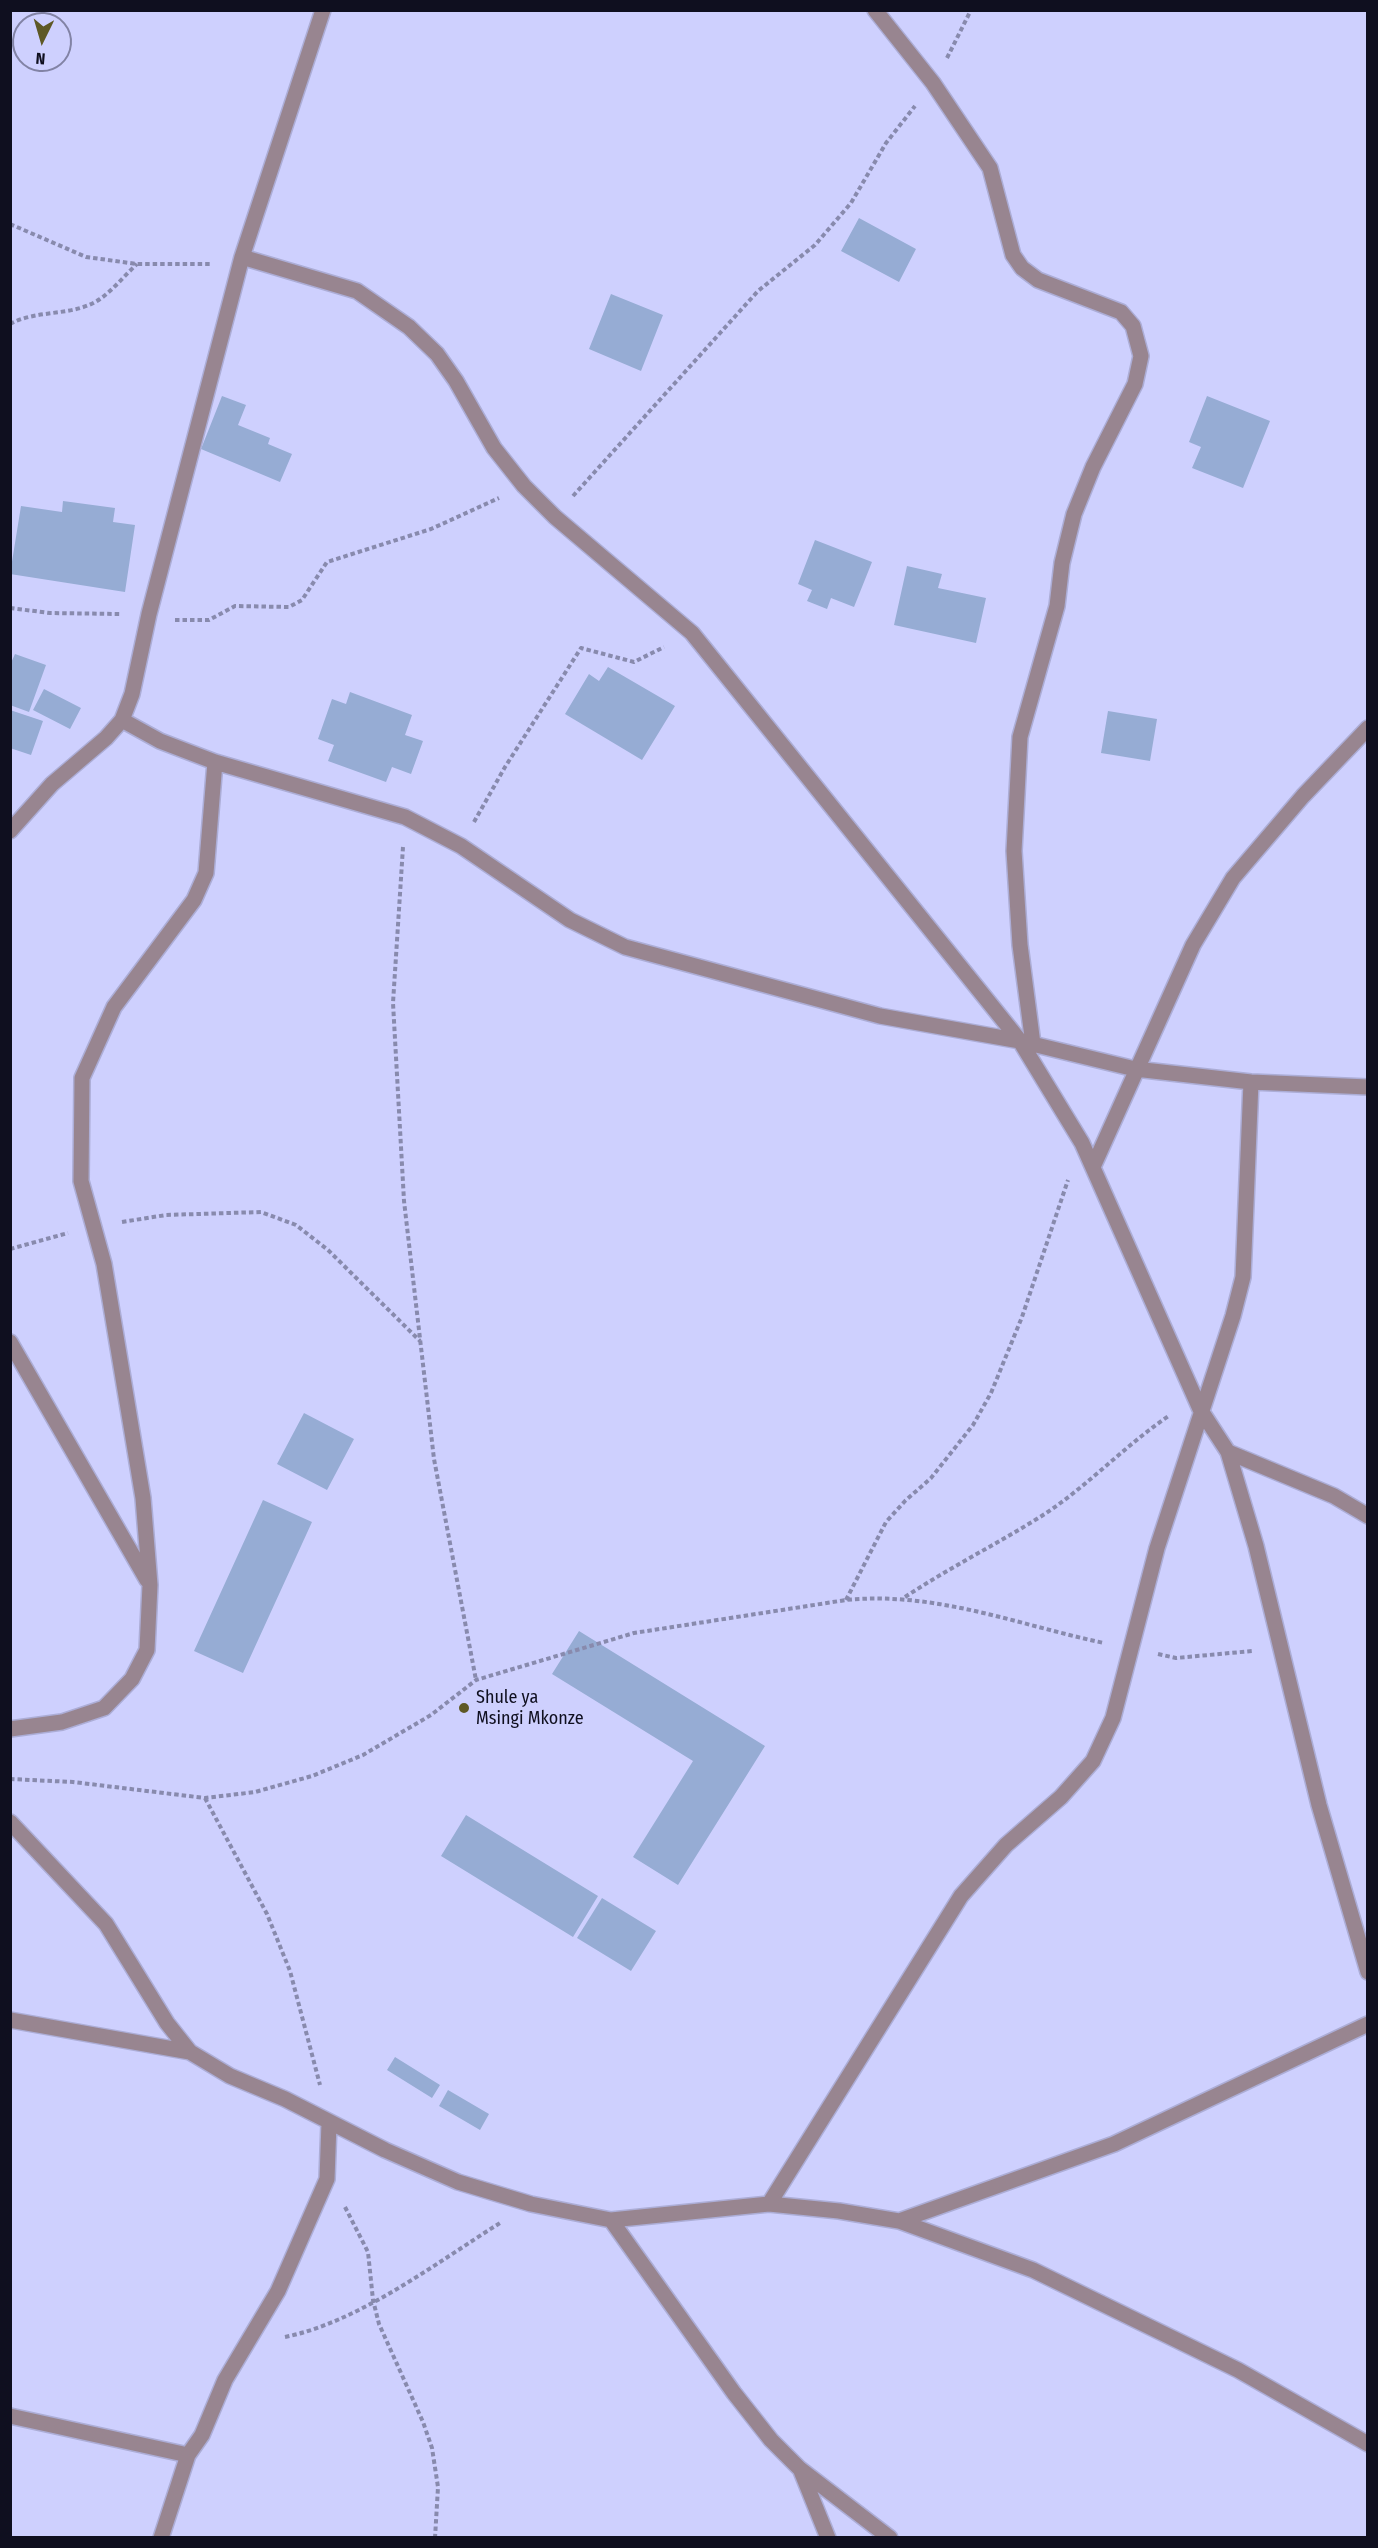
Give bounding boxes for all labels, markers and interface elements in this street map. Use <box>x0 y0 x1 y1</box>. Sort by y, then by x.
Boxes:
north arrow <box>12 12 72 72</box>
text: N <box>35 49 46 68</box>
place label: Shule ya Msingi Mkonze <box>476 1687 584 1730</box>
marker: Shule ya Msingi Mkonze <box>457 1701 471 1715</box>

